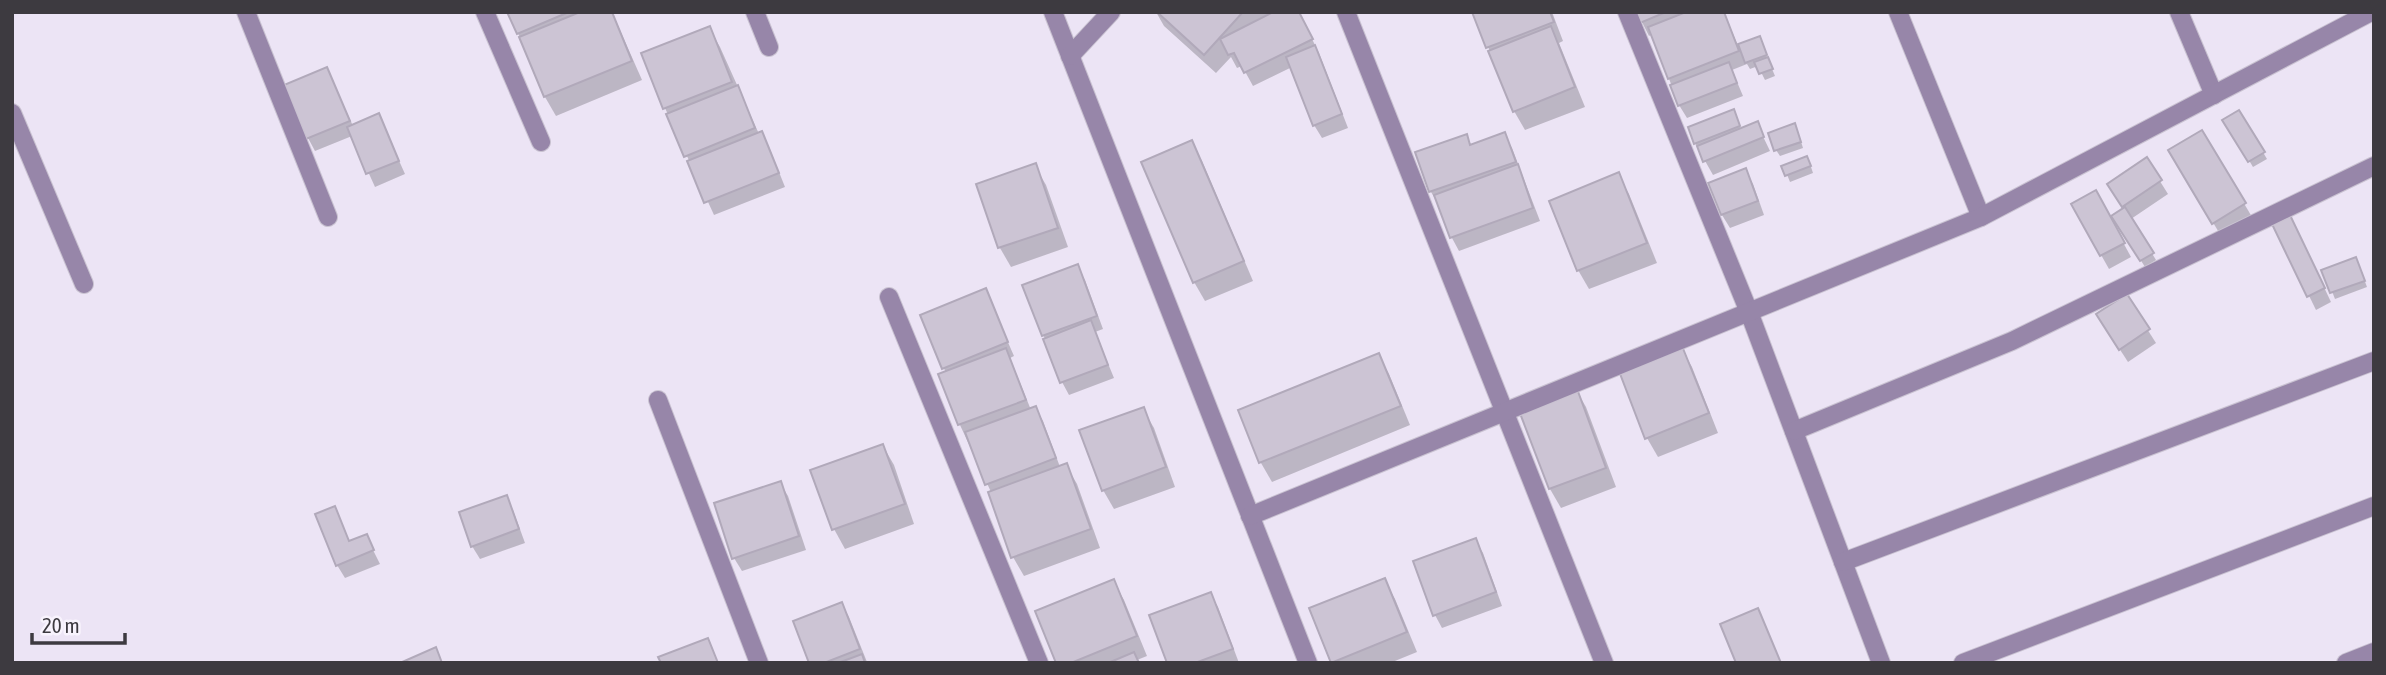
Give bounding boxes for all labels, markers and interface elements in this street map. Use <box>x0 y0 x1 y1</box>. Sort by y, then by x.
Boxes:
scale bar <box>32 602 124 646</box>
text: 20 m <box>42 613 80 637</box>

